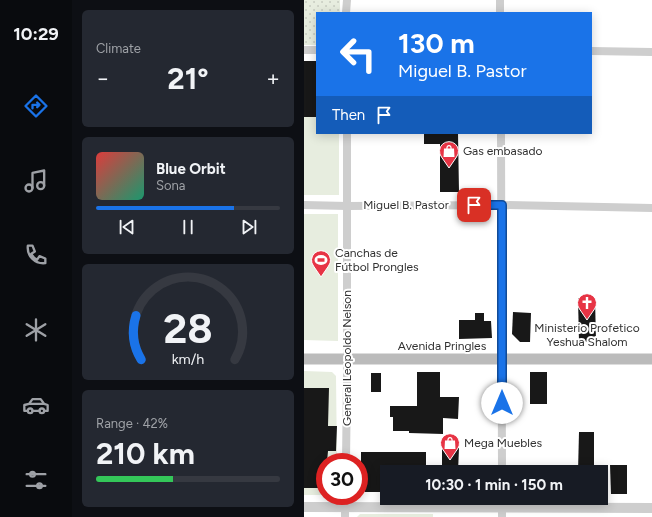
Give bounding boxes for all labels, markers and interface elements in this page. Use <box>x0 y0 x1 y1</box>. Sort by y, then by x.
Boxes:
text: 10:29 <box>13 23 59 45</box>
text: 130 m <box>398 26 475 60</box>
icon: left <box>332 28 384 80</box>
text: Climate <box>96 41 141 56</box>
text: 21° <box>167 60 209 97</box>
text: Miguel B. Pastor <box>398 60 527 82</box>
text: − <box>96 65 110 92</box>
text: + <box>266 65 280 92</box>
icon: directions <box>22 92 50 120</box>
icon: arrive <box>373 104 395 126</box>
text: Then <box>332 106 365 124</box>
shop icon: Gas embasado <box>438 140 460 168</box>
place label: Gas embasado <box>463 144 542 158</box>
text: Blue Orbit <box>156 160 226 178</box>
icon: music <box>22 167 50 195</box>
text: Sona <box>156 178 185 193</box>
pin <box>457 188 491 222</box>
icon: arrive <box>463 194 485 216</box>
street label: Miguel B. Pastor <box>363 198 449 212</box>
icon: previous <box>116 216 138 238</box>
icon: pause <box>177 216 199 238</box>
icon: next <box>238 216 260 238</box>
icon: phone <box>22 241 50 269</box>
place label: Canchas de Fútbol Prongles <box>335 246 419 274</box>
sports icon: Canchas de Fútbol Prongles <box>310 249 332 277</box>
street label: General Leopoldo Nelson <box>340 290 354 426</box>
church icon: Ministerio Profetico Yeshua Shalom <box>576 292 598 320</box>
text: 28 <box>163 303 213 353</box>
icon: climate <box>22 316 50 344</box>
place label: Ministerio Profetico Yeshua Shalom <box>534 321 640 349</box>
street label: Avenida Pringles <box>398 339 487 353</box>
text: km/h <box>172 349 204 367</box>
position arrow <box>481 382 523 424</box>
icon: car <box>22 391 50 419</box>
text: Range · 42% <box>96 416 168 431</box>
shop icon: Mega Muebles <box>439 432 461 460</box>
text: 210 km <box>96 435 195 472</box>
place label: Mega Muebles <box>464 436 542 450</box>
speed limit sign: 30 <box>316 453 368 505</box>
icon: filters <box>22 466 50 494</box>
text: 10:30 · 1 min · 150 m <box>425 476 563 494</box>

